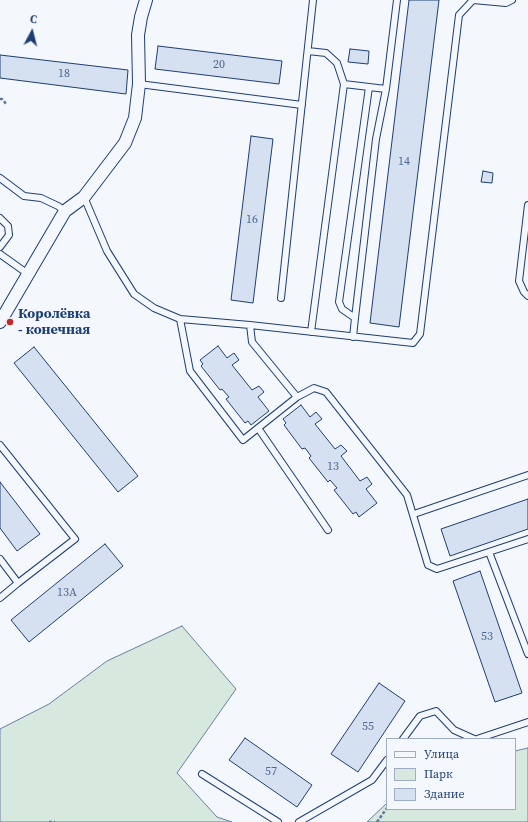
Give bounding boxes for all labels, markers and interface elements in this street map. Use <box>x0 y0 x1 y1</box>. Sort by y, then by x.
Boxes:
north arrow <box>12 12 52 52</box>
text: С <box>29 12 38 27</box>
house number: 20 <box>213 58 225 72</box>
house number: 18 <box>58 67 70 81</box>
house number: 14 <box>398 155 410 169</box>
house number: 16 <box>246 213 258 227</box>
place label: Королёвка - конечная <box>18 306 90 338</box>
marker: Королёвка - конечная <box>5 317 15 327</box>
house number: 13 <box>327 460 339 474</box>
house number: 13А <box>57 586 77 600</box>
house number: 53 <box>481 630 493 644</box>
house number: 55 <box>362 720 374 734</box>
legend <box>386 738 516 810</box>
text: Улица <box>424 746 459 762</box>
house number: 57 <box>265 765 277 779</box>
text: Парк <box>424 766 453 782</box>
text: Здание <box>424 786 465 802</box>

